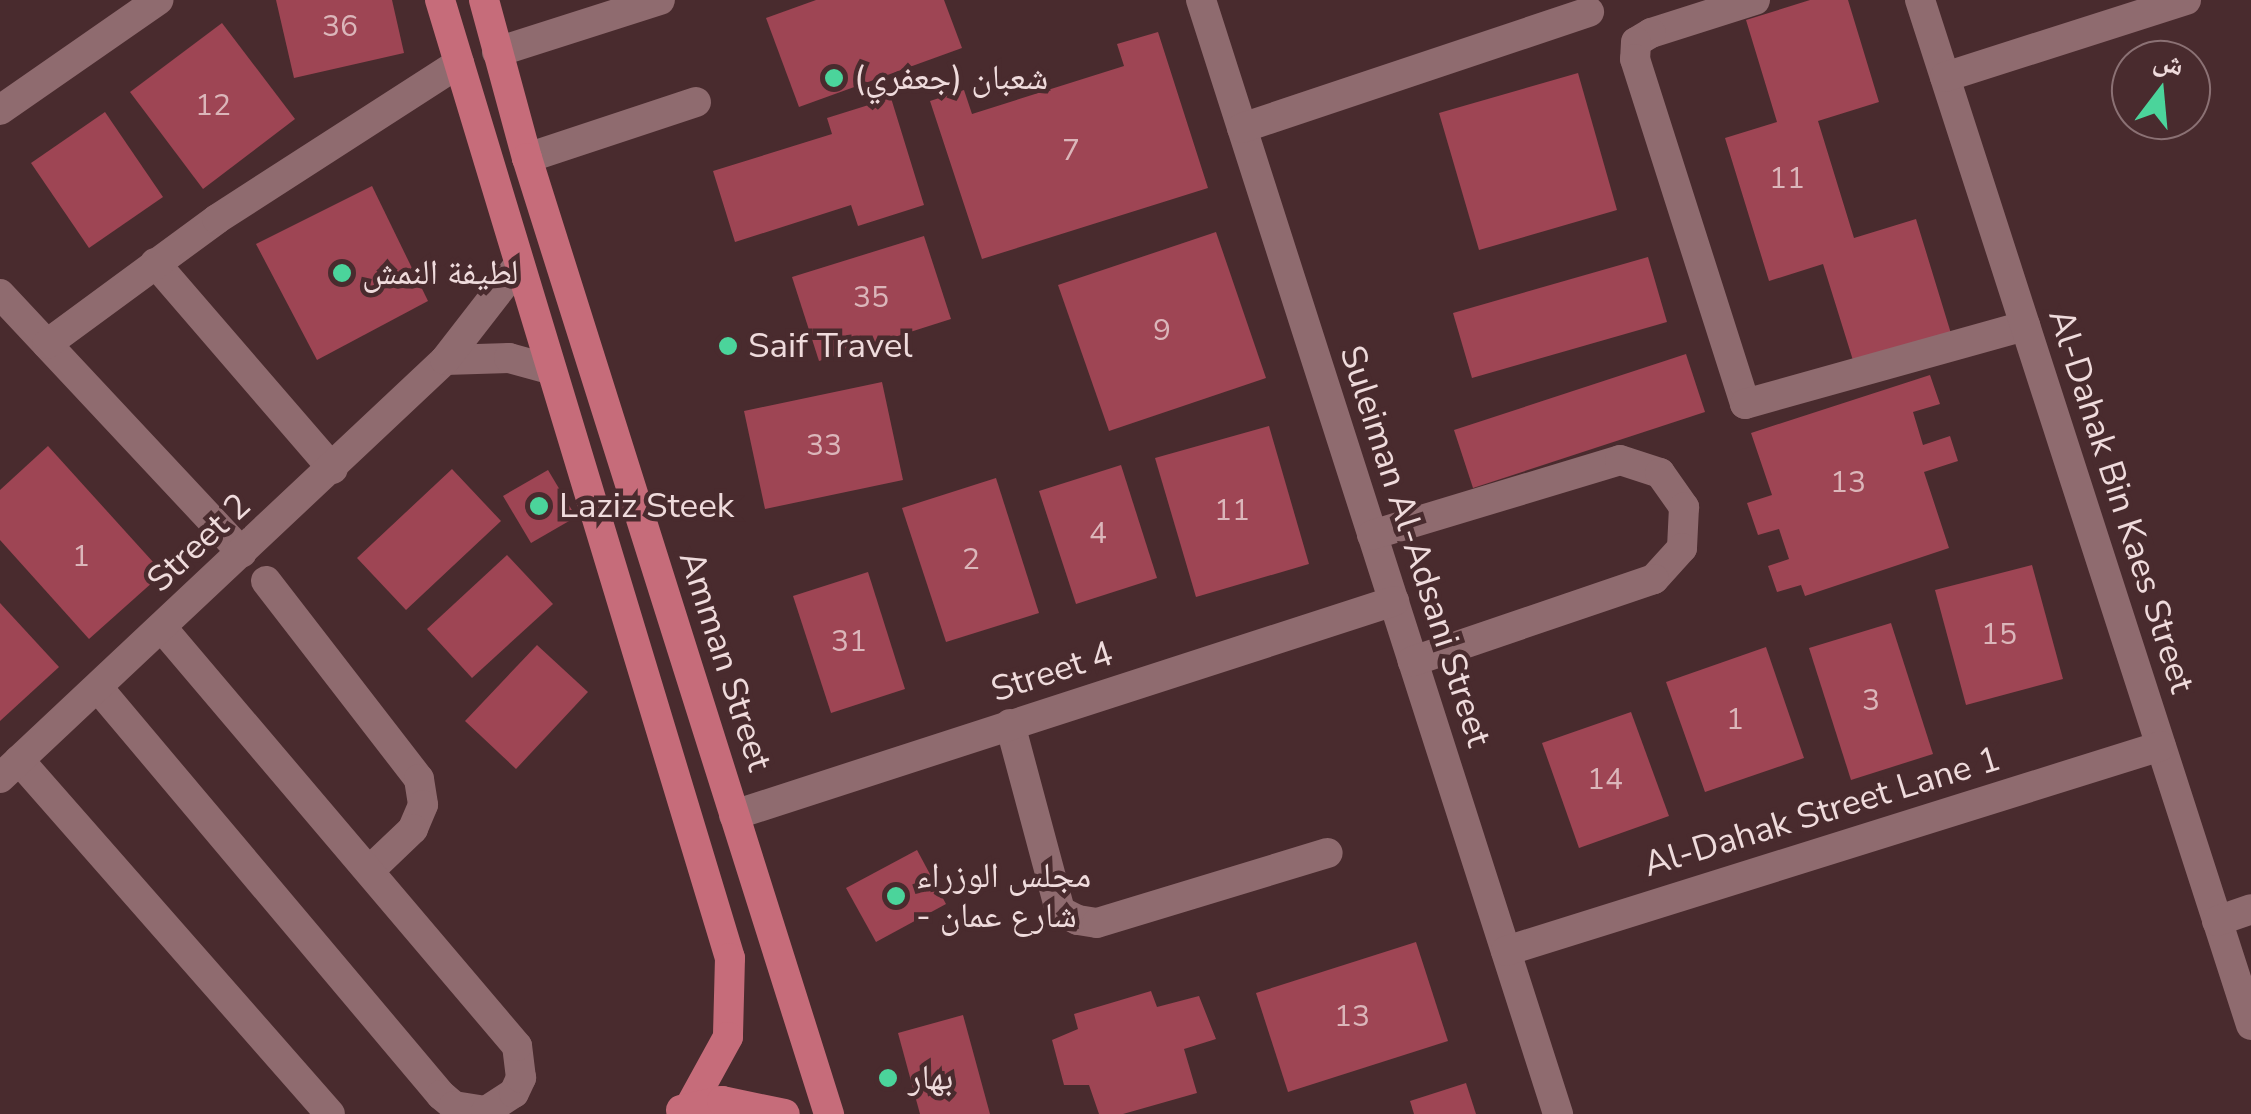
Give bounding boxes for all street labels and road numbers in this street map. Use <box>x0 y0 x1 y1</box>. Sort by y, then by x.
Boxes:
street label: Al-Dahak Bin Kaes Street <box>2039 304 2203 698</box>
street label: Suleiman Al-Adsani Street <box>1330 340 1500 752</box>
street label: Street 2 <box>139 485 259 601</box>
street label: Amman Street <box>670 546 780 776</box>
street label: Street 4 <box>986 633 1118 711</box>
street label: Al-Dahak Street Lane 1 <box>1639 738 2005 886</box>

